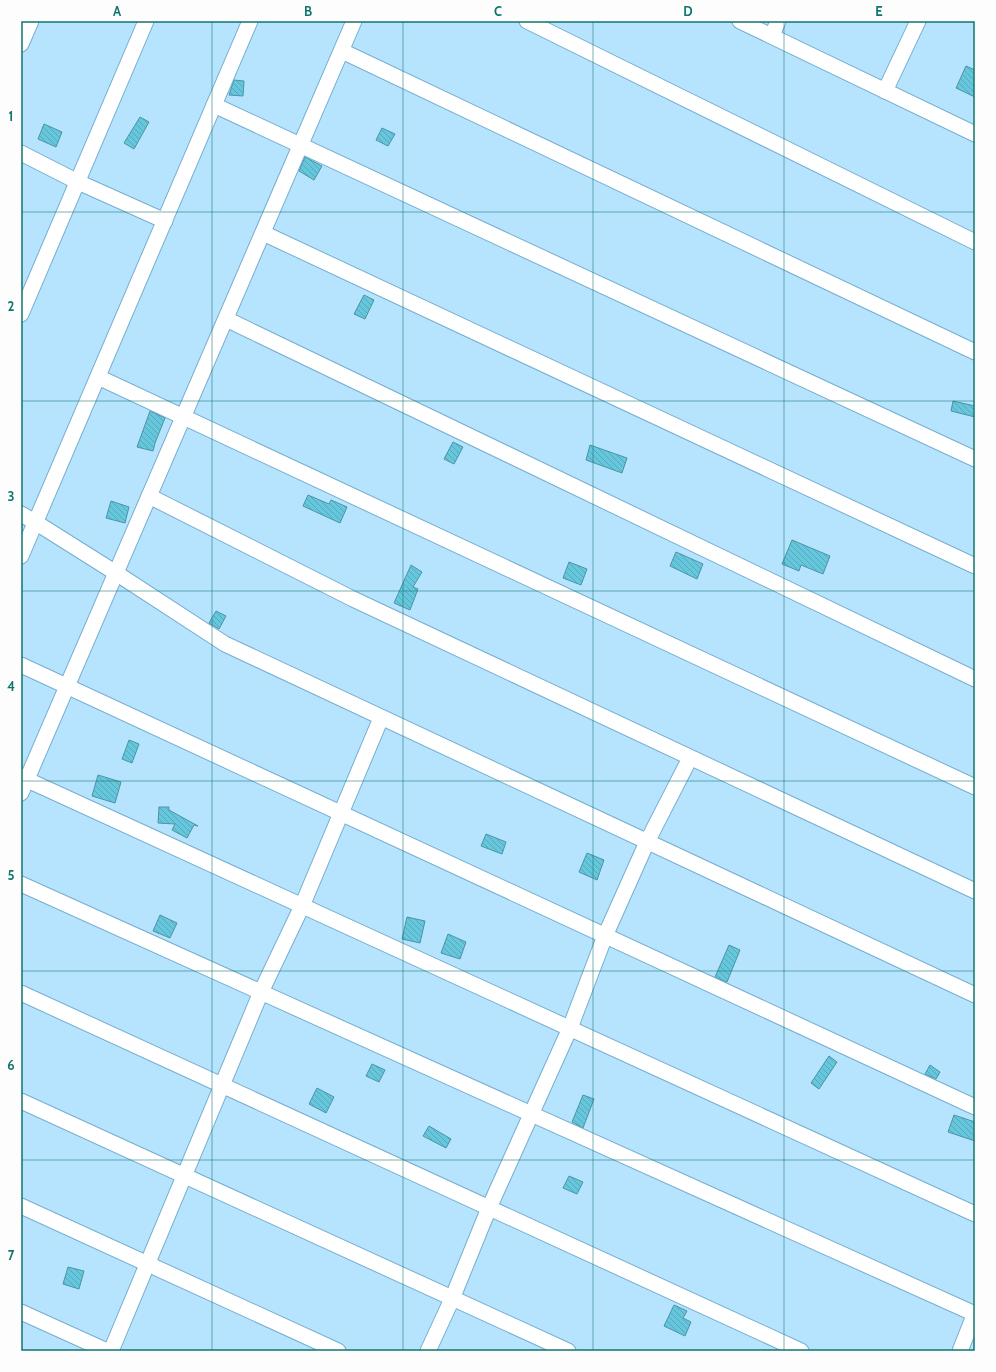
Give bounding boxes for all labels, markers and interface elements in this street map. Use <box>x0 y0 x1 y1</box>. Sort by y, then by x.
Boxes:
text: A <box>113 3 122 19</box>
text: B <box>304 3 312 19</box>
text: C <box>494 3 502 19</box>
text: D <box>683 3 693 19</box>
text: E <box>875 3 883 19</box>
text: 1 <box>9 108 13 124</box>
text: 2 <box>8 298 15 314</box>
text: 3 <box>7 488 15 504</box>
text: 4 <box>7 678 15 694</box>
text: 5 <box>8 867 15 883</box>
text: 6 <box>7 1057 15 1073</box>
text: 7 <box>8 1247 15 1263</box>

